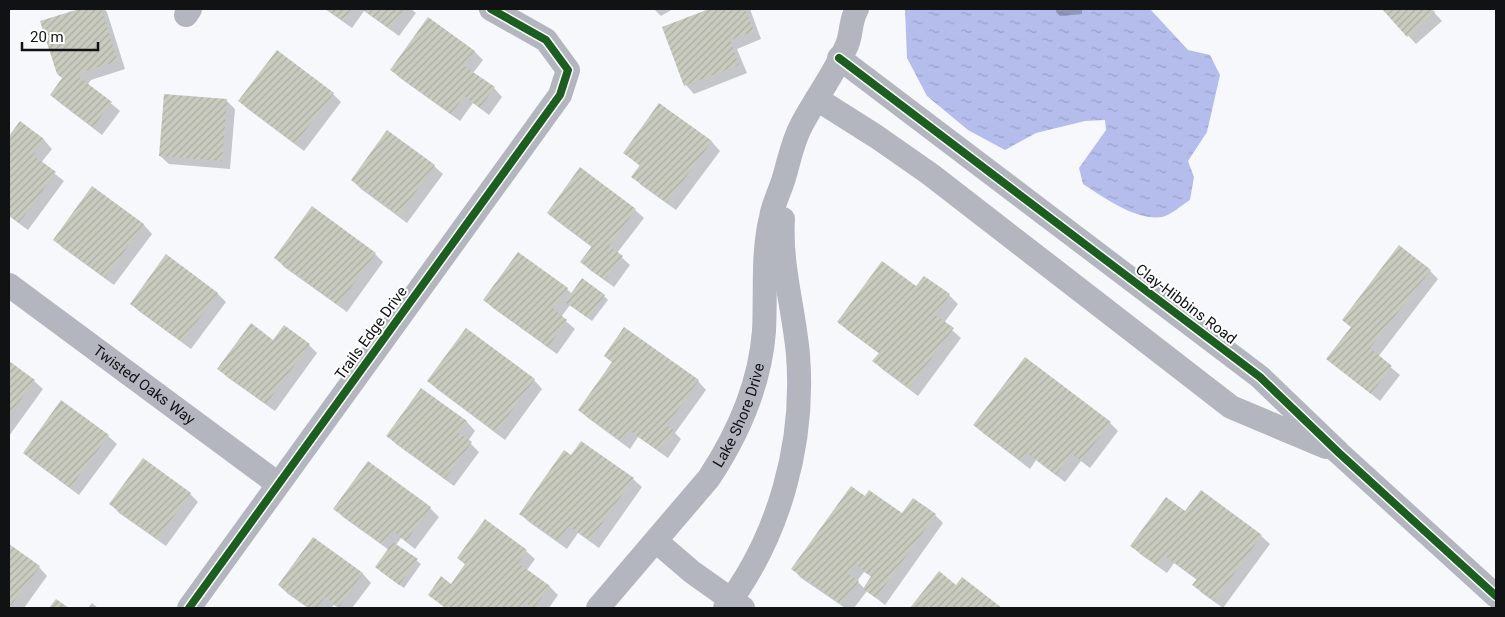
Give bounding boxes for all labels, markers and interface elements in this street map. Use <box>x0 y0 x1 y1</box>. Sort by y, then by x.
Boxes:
scale bar <box>22 20 99 52</box>
text: 20 m <box>30 28 64 46</box>
street label: Clay-Hibbins Road <box>1132 260 1240 348</box>
street label: Trails Edge Drive <box>331 283 411 383</box>
street label: Twisted Oaks Way <box>90 341 199 428</box>
street label: Lake Shore Drive <box>709 361 768 471</box>

